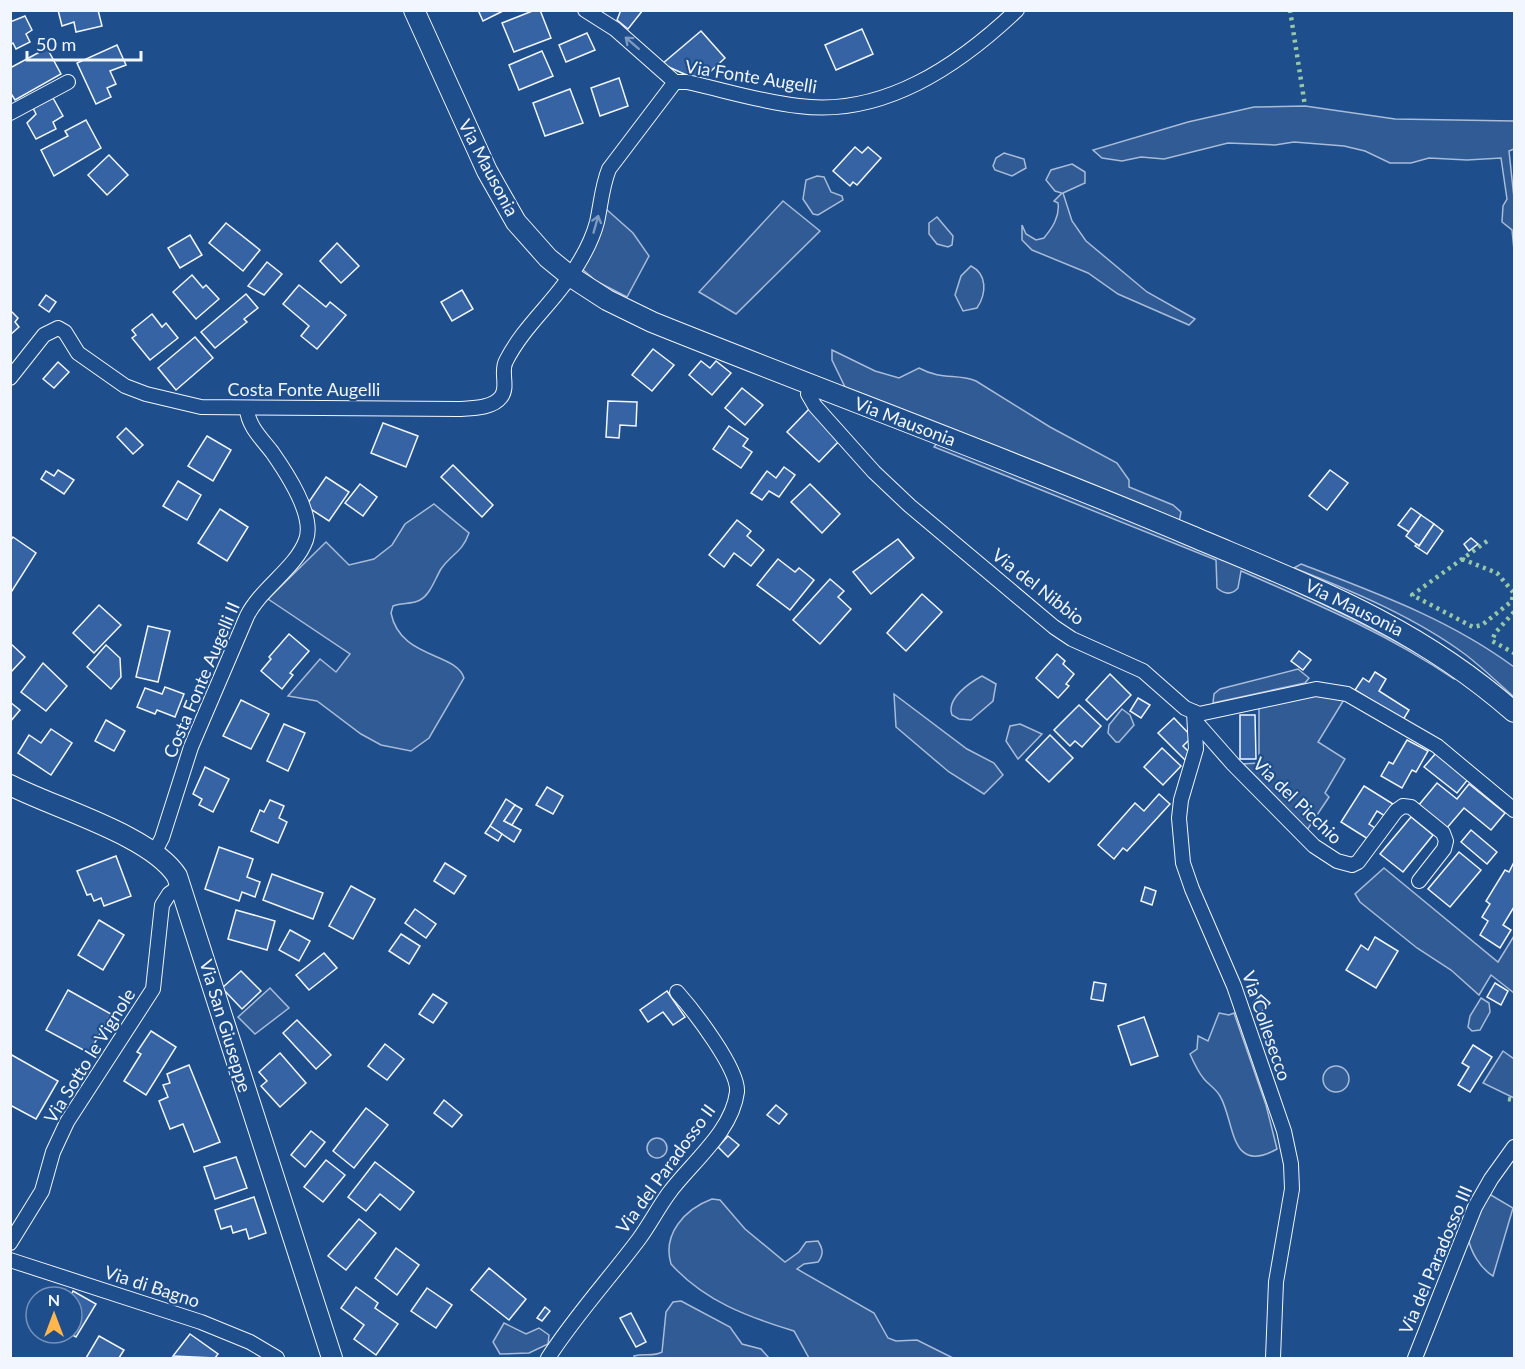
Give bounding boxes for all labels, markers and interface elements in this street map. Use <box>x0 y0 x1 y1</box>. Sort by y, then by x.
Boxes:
scale bar <box>27 24 141 62</box>
text: 50 m <box>36 33 76 55</box>
one-way arrow <box>624 37 640 50</box>
street label: Via Fonte Augelli <box>684 55 819 97</box>
street label: Via Mausonia <box>454 115 524 220</box>
one-way arrow <box>591 215 602 234</box>
street label: Costa Fonte Augelli <box>228 378 380 400</box>
street label: Via Mausonia <box>852 392 959 450</box>
street label: Via del Nibbio <box>988 543 1089 629</box>
street label: Via Mausonia <box>1302 574 1407 640</box>
street label: Costa Fonte Augelli II <box>158 598 244 761</box>
street label: Via del Picchio <box>1249 752 1347 848</box>
street label: Via San Giuseppe <box>195 957 257 1095</box>
street label: Via Collesecco <box>1238 968 1296 1083</box>
street label: Via Sotto le Vignole <box>39 984 139 1127</box>
street label: Via del Paradosso II <box>611 1100 719 1237</box>
street label: Via del Paradosso III <box>1394 1182 1476 1337</box>
street label: Via di Bagno <box>102 1260 203 1312</box>
north arrow <box>24 1285 84 1345</box>
text: N <box>48 1290 60 1309</box>

